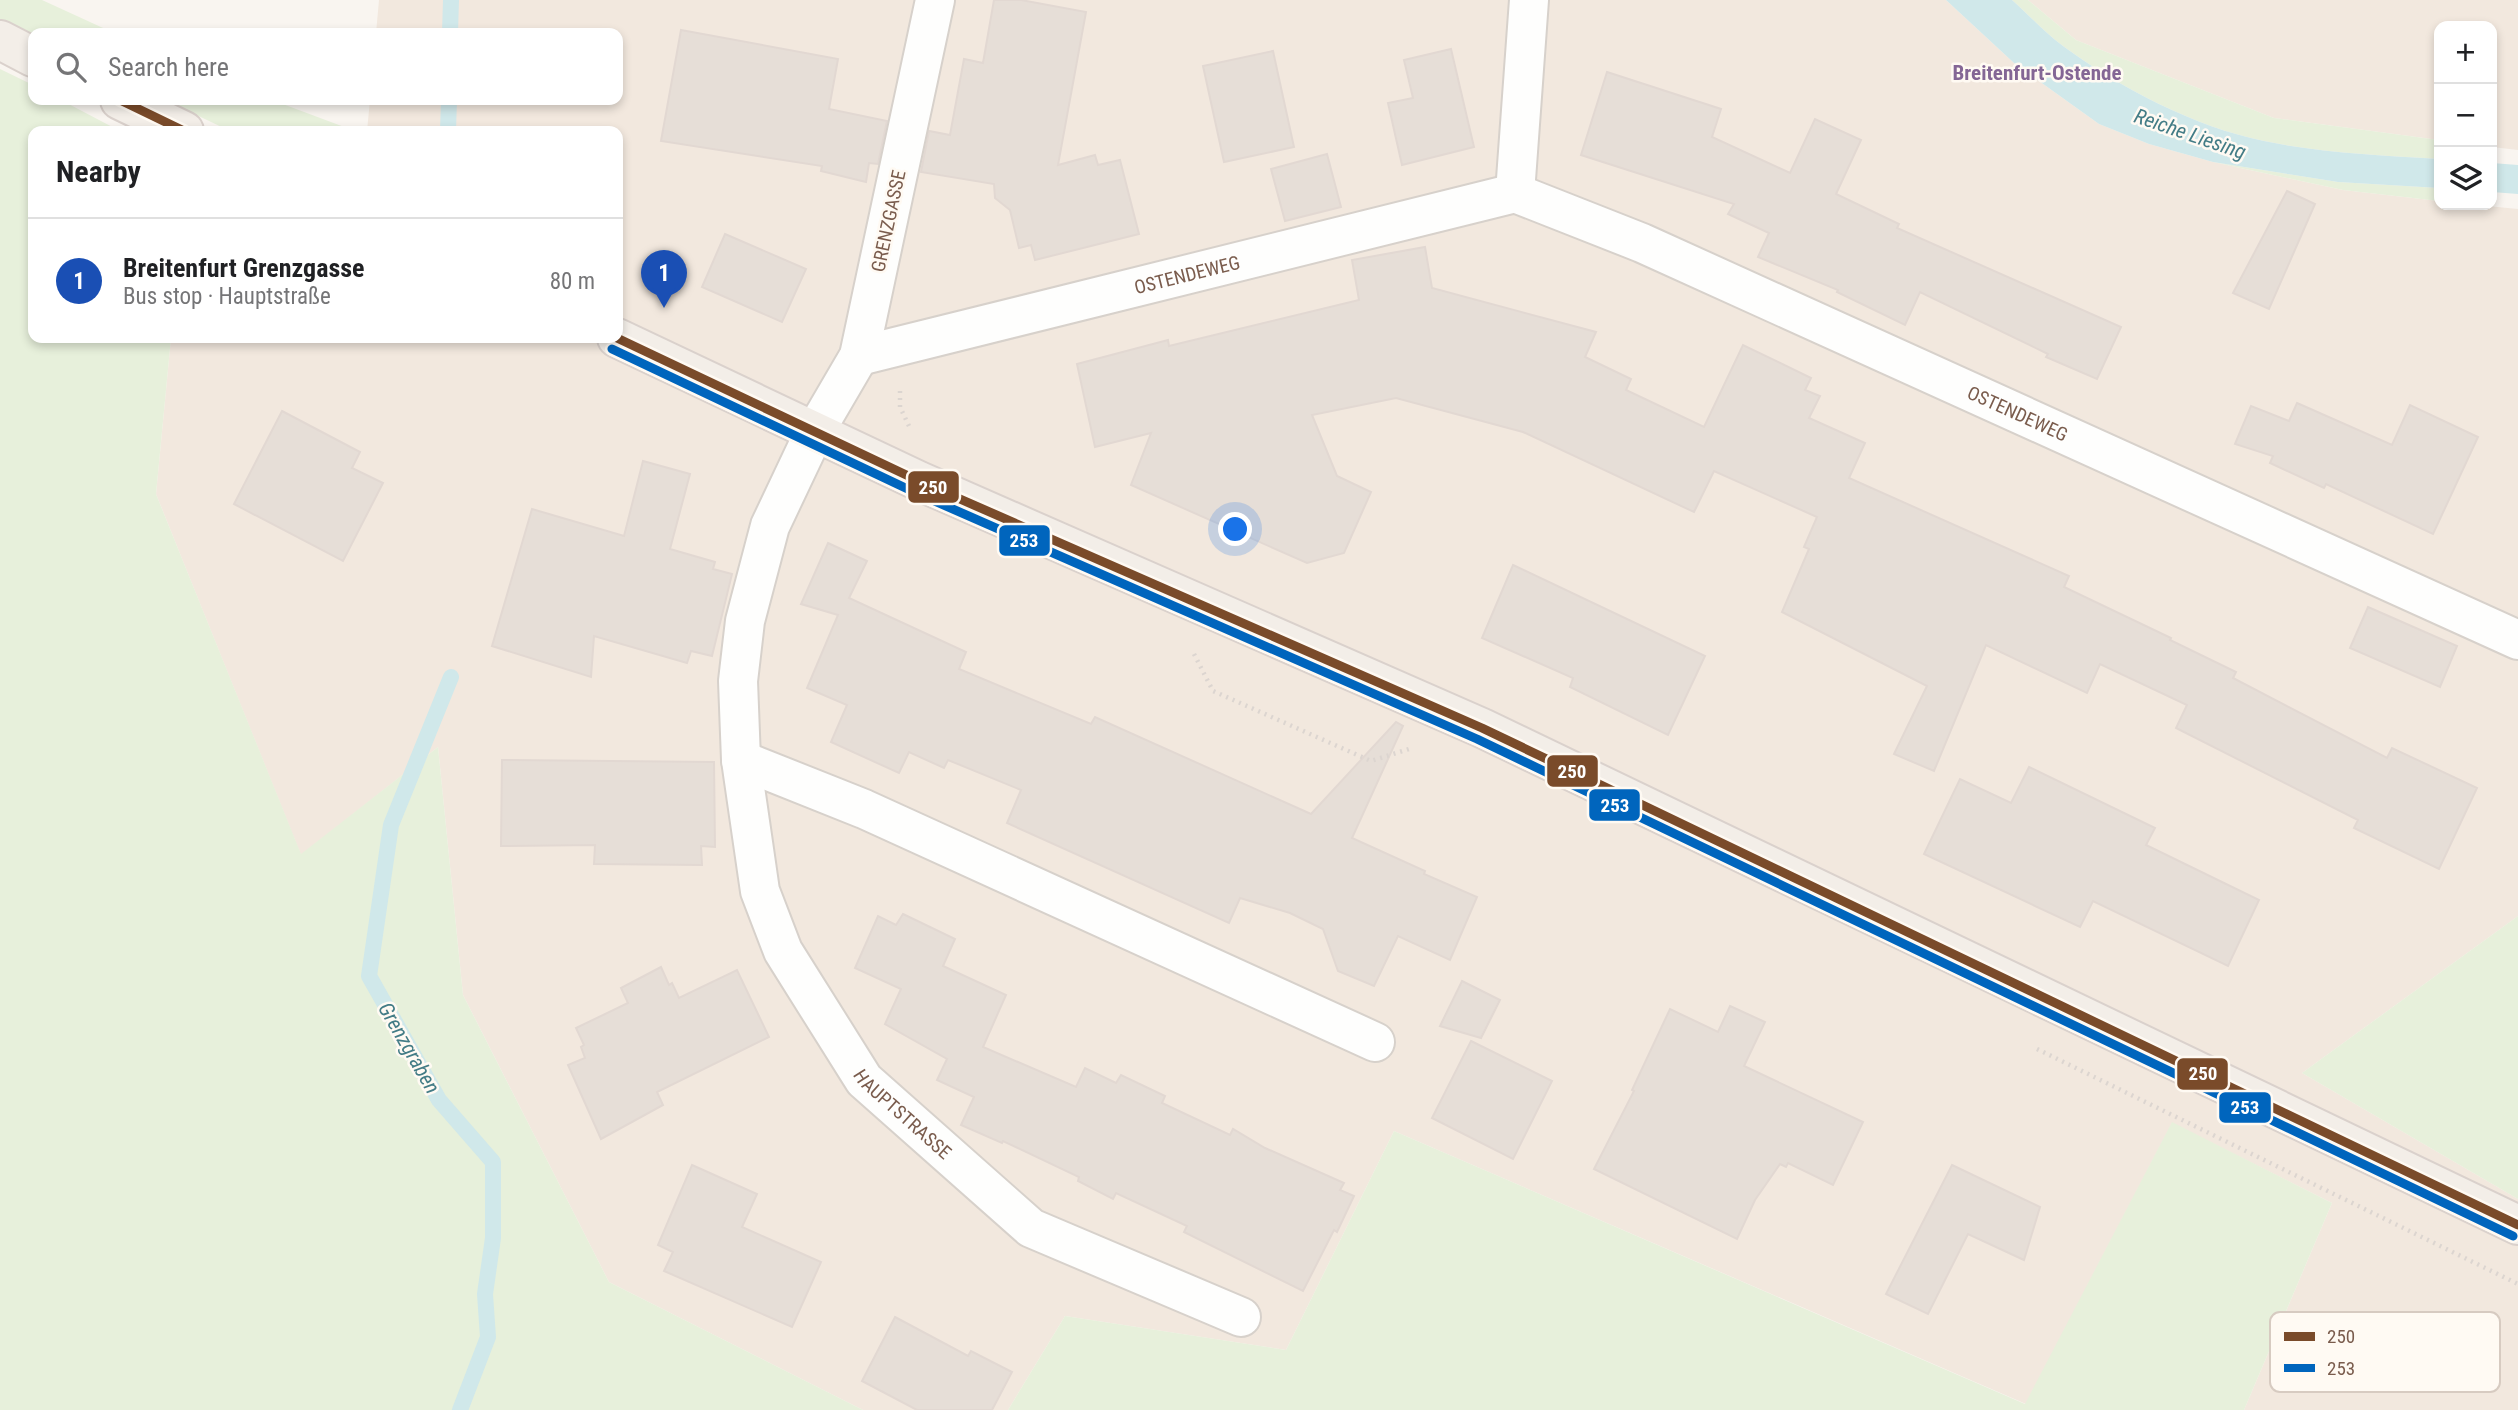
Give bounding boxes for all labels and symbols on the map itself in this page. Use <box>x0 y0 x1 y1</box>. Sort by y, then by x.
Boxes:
district label: Breitenfurt-Ostende <box>1953 61 2121 85</box>
water label: Reiche Liesing <box>2131 104 2249 164</box>
street label: GRENZGASSE <box>866 168 911 274</box>
pin: 1 <box>641 250 687 308</box>
street label: OSTENDEWEG <box>1132 251 1242 299</box>
street label: OSTENDEWEG <box>1964 381 2071 446</box>
line badge: 250 <box>907 470 960 504</box>
text: 250 <box>919 476 947 499</box>
your location <box>1218 512 1252 546</box>
line badge: 253 <box>998 524 1051 557</box>
text: 253 <box>1010 529 1038 552</box>
line badge: 250 <box>1546 754 1599 788</box>
text: 250 <box>1558 760 1586 783</box>
line badge: 253 <box>1588 788 1641 822</box>
text: 253 <box>1601 794 1629 817</box>
water label: Grenzgraben <box>373 998 445 1098</box>
line badge: 250 <box>2176 1057 2229 1091</box>
text: 250 <box>2189 1062 2217 1085</box>
street label: HAUPTSTRASSE <box>848 1065 956 1164</box>
line badge: 253 <box>2218 1091 2272 1124</box>
text: 253 <box>2231 1096 2259 1119</box>
legend <box>2270 1312 2500 1392</box>
text: 250 <box>2327 1325 2355 1348</box>
text: 253 <box>2327 1357 2355 1380</box>

